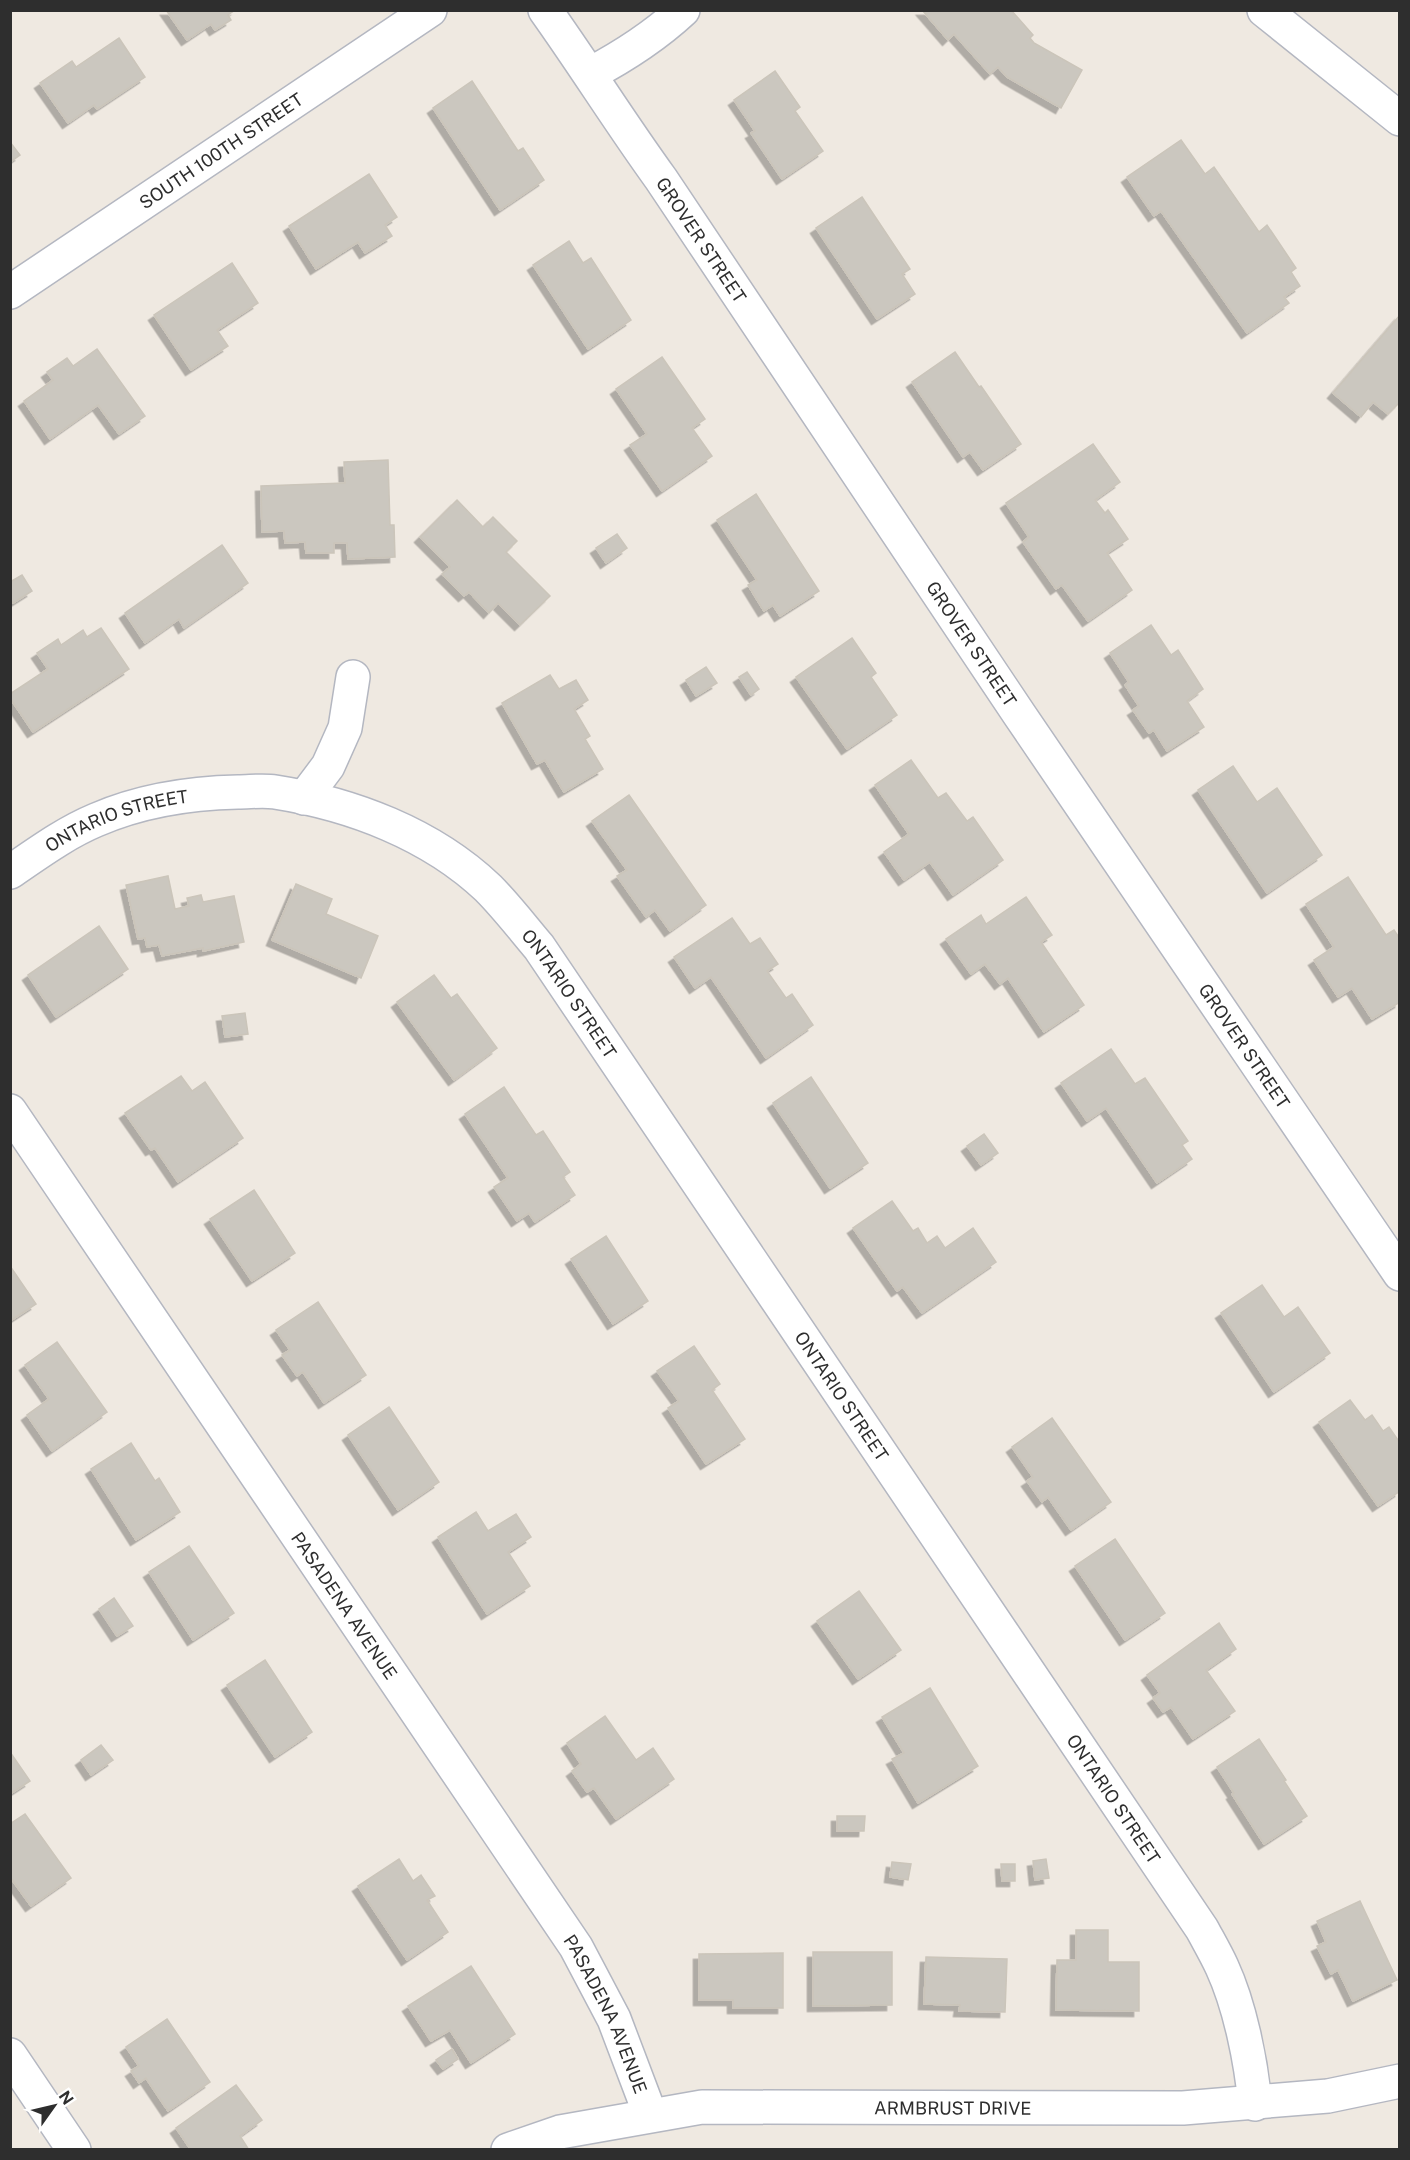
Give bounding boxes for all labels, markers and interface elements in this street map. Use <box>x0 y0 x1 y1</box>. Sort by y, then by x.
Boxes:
street label: SOUTH 100TH STREET <box>135 88 307 213</box>
street label: GROVER STREET <box>652 173 751 307</box>
street label: GROVER STREET <box>922 577 1021 710</box>
street label: ONTARIO STREET <box>41 785 189 856</box>
street label: ONTARIO STREET <box>518 925 621 1062</box>
street label: GROVER STREET <box>1195 979 1295 1112</box>
street label: ONTARIO STREET <box>791 1327 893 1465</box>
street label: PASADENA AVENUE <box>287 1528 402 1683</box>
street label: ONTARIO STREET <box>1063 1730 1165 1868</box>
street label: PASADENA AVENUE <box>560 1930 652 2096</box>
north arrow <box>24 2076 84 2136</box>
text: N <box>55 2087 77 2108</box>
street label: ARMBRUST DRIVE <box>874 2097 1032 2118</box>

